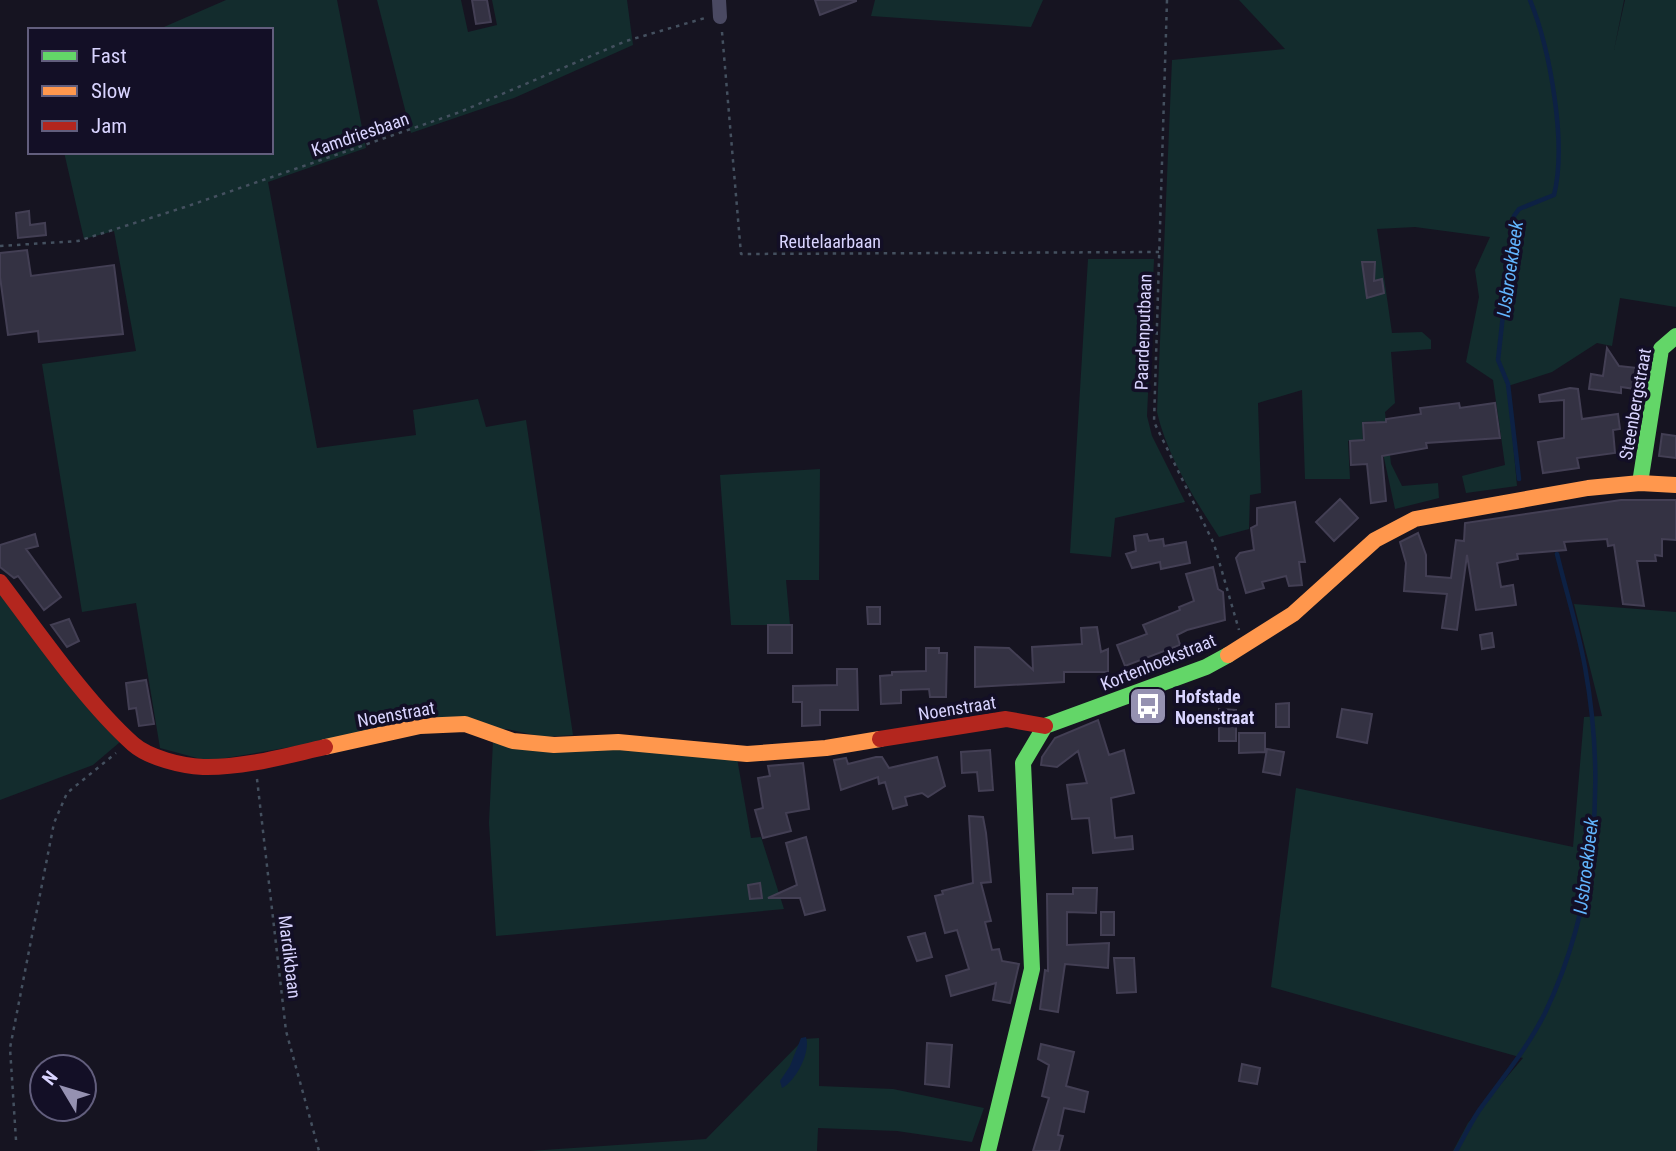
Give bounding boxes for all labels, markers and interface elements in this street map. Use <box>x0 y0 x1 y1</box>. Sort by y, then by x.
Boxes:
legend <box>28 28 273 154</box>
text: Fast <box>91 44 127 68</box>
text: Slow <box>91 79 131 103</box>
street label: Kamdriesbaan <box>308 107 412 161</box>
text: Jam <box>91 114 127 138</box>
water label: IJsbroekbeek <box>1492 219 1528 319</box>
street label: Reutelaarbaan <box>779 231 881 252</box>
street label: Paardenputbaan <box>1130 274 1156 390</box>
street label: Steenbergstraat <box>1615 347 1655 461</box>
street label: Kortenhoekstraat <box>1097 629 1219 695</box>
bus stop icon: Hofstade Noenstraat <box>1127 685 1169 727</box>
place label: Hofstade Noenstraat <box>1175 686 1255 728</box>
street label: Noenstraat <box>917 691 997 725</box>
street label: Noenstraat <box>355 697 437 731</box>
water label: IJsbroekbeek <box>1569 816 1603 916</box>
street label: Mardikbaan <box>274 914 306 1000</box>
north arrow <box>28 1053 98 1123</box>
text: N <box>37 1066 63 1090</box>

